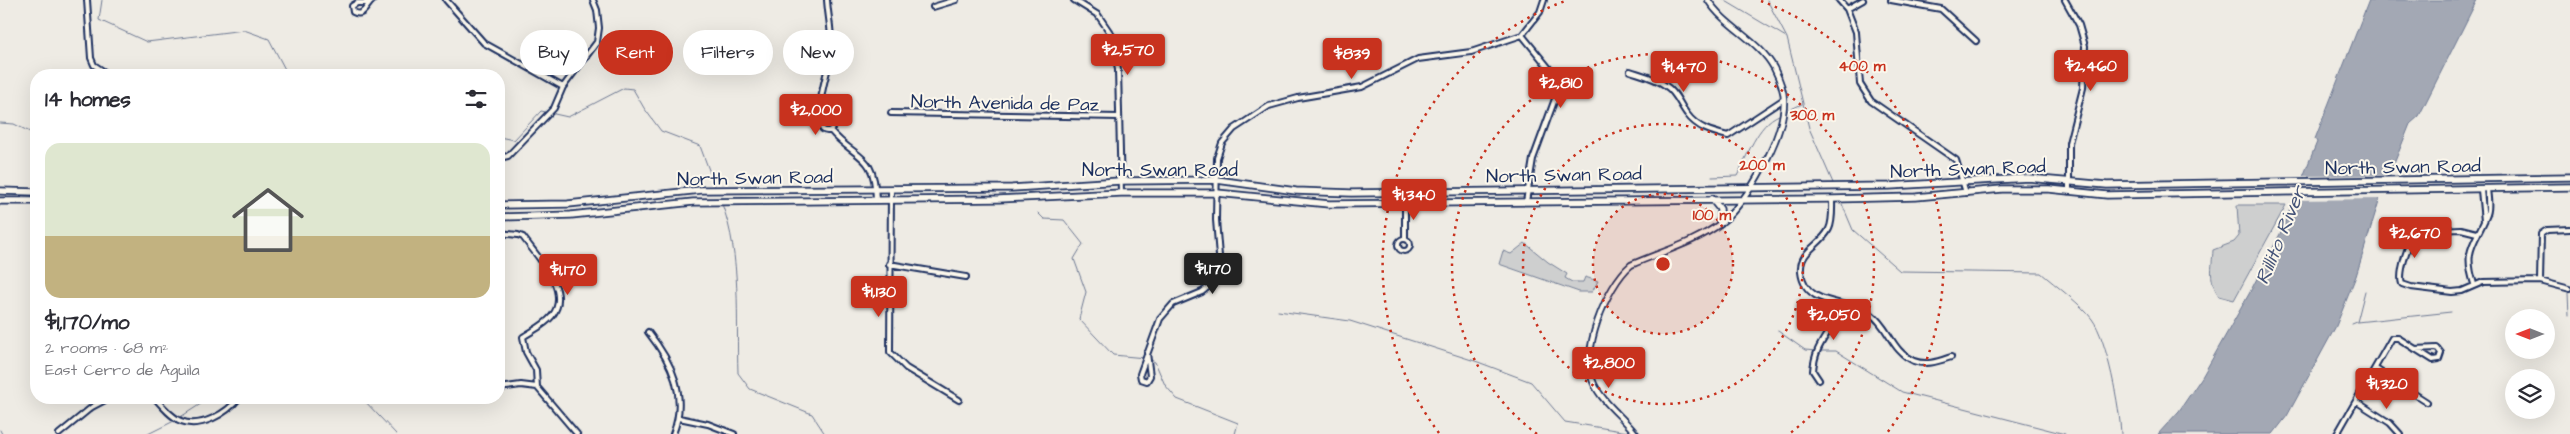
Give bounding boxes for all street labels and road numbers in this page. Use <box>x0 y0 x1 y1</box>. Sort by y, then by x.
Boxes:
street label: North Avenida de Paz <box>911 88 1100 119</box>
street label: North Swan Road <box>1890 153 2047 186</box>
street label: North Swan Road <box>2325 153 2481 182</box>
street label: North Swan Road <box>1082 157 1238 184</box>
street label: North Swan Road <box>1486 161 1642 190</box>
street label: North Swan Road <box>677 164 833 193</box>

